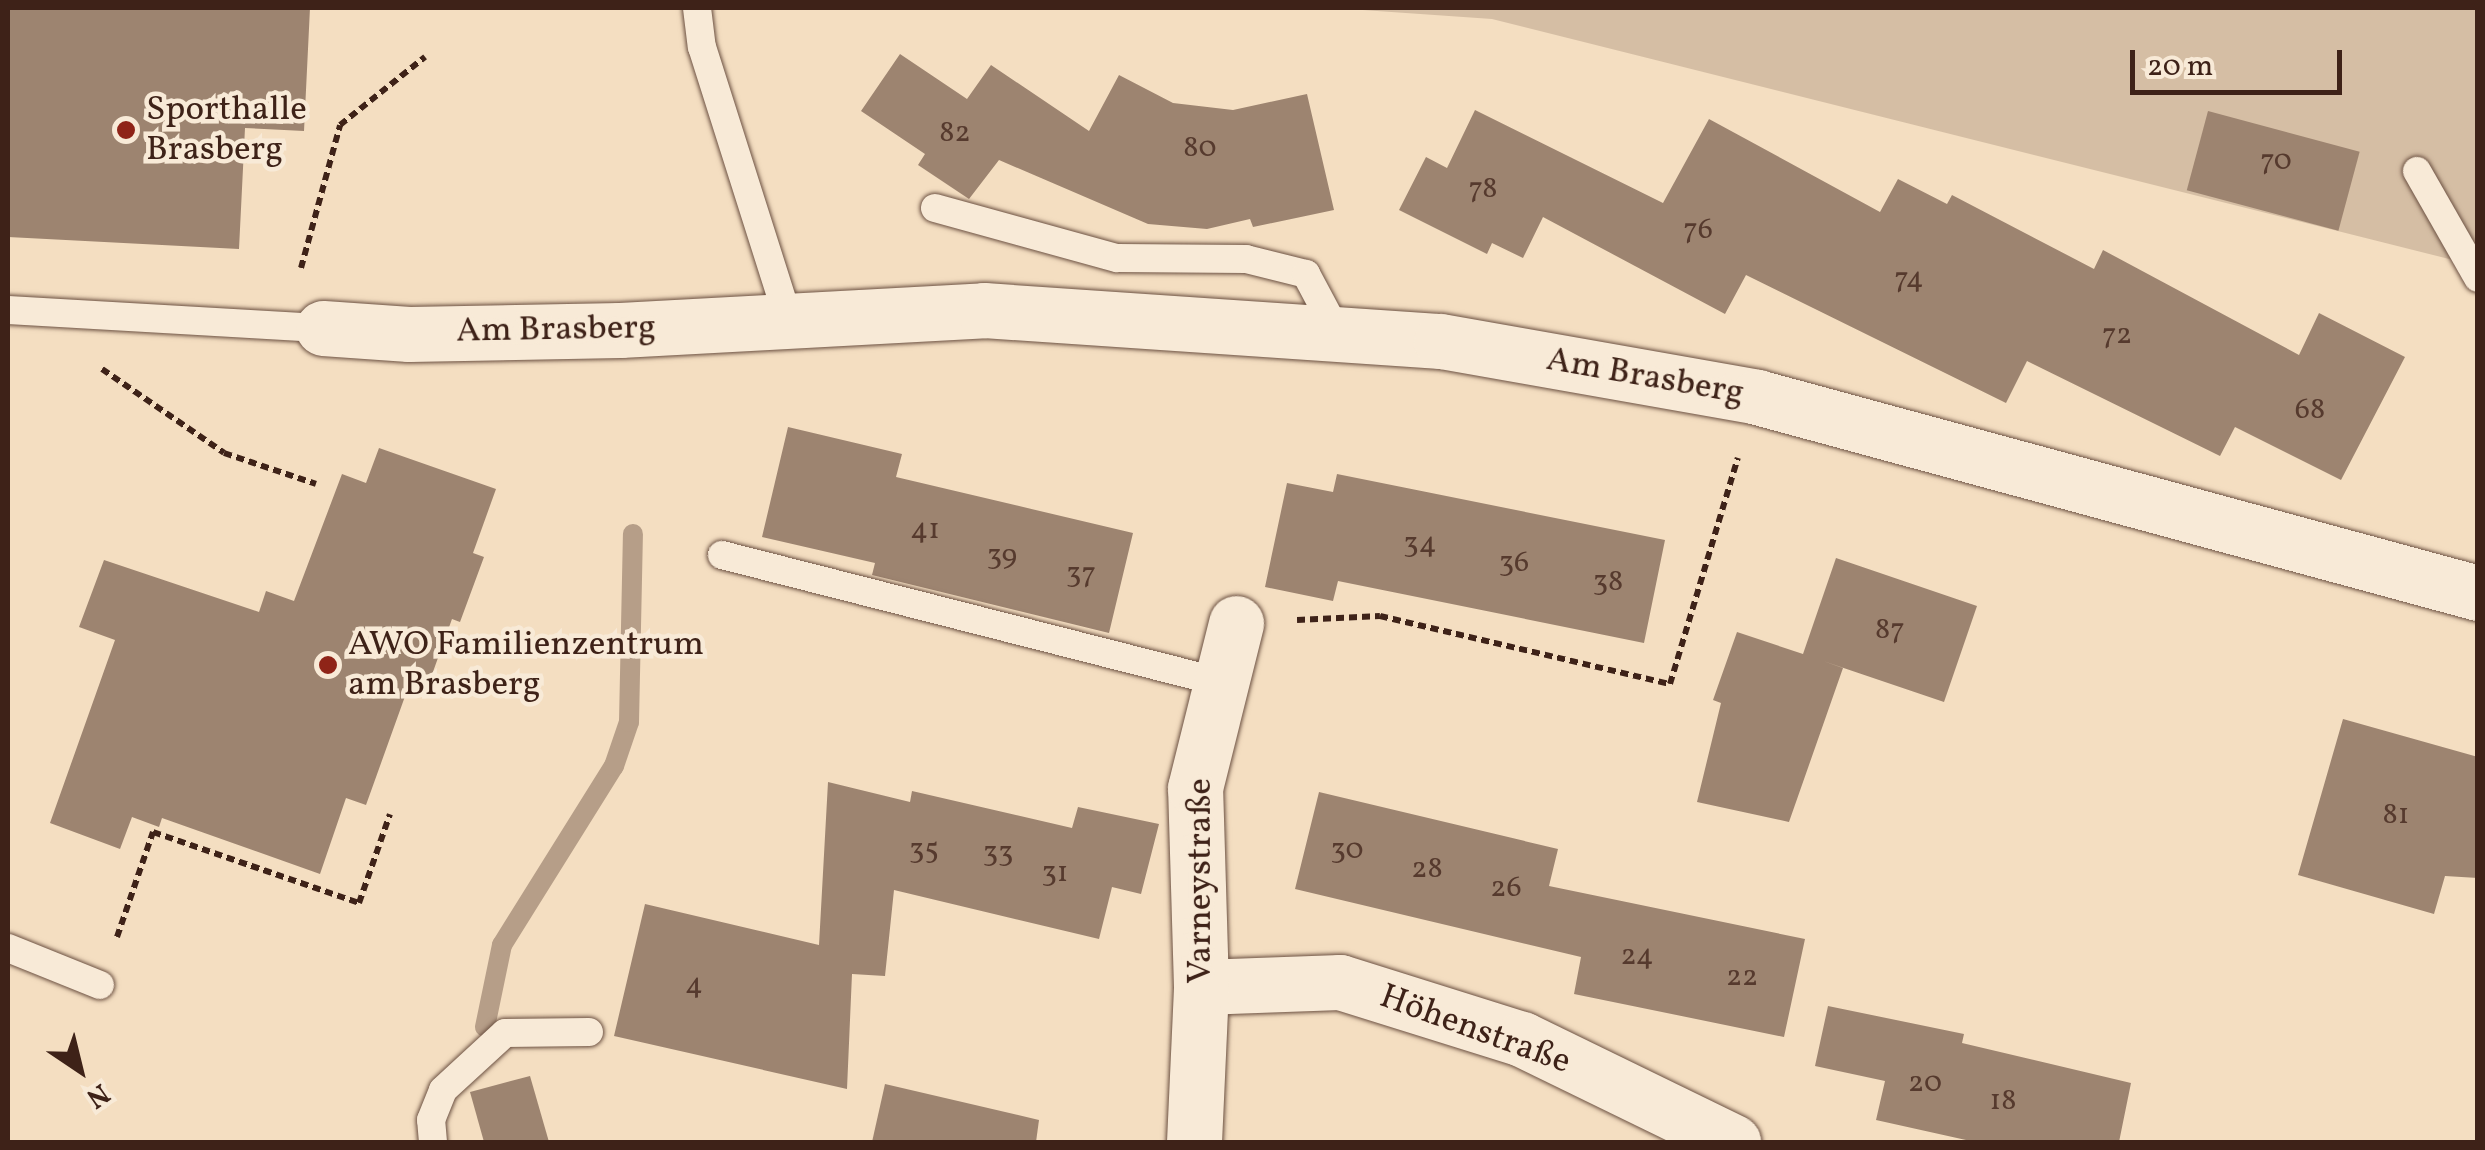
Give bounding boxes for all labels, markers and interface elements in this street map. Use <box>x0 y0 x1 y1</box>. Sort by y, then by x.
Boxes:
scale bar <box>2135 30 2348 92</box>
text: 20 m <box>2147 46 2213 88</box>
place label: Sporthalle Brasberg <box>146 89 307 171</box>
house number: 82 <box>939 115 971 151</box>
marker: Sporthalle Brasberg <box>115 119 137 141</box>
house number: 80 <box>1183 130 1217 166</box>
house number: 70 <box>2260 143 2292 179</box>
house number: 78 <box>1469 171 1497 207</box>
house number: 76 <box>1683 212 1713 248</box>
house number: 74 <box>1894 261 1924 297</box>
street label: Am Brasberg <box>456 307 656 353</box>
house number: 72 <box>2102 317 2132 353</box>
street label: Am Brasberg <box>1543 339 1747 415</box>
house number: 68 <box>2295 392 2325 428</box>
house number: 41 <box>910 512 940 548</box>
house number: 34 <box>1403 526 1437 562</box>
house number: 39 <box>987 538 1017 574</box>
house number: 36 <box>1499 545 1529 581</box>
house number: 37 <box>1066 556 1096 592</box>
house number: 38 <box>1593 564 1623 600</box>
house number: 87 <box>1875 612 1905 648</box>
place label: AWO Familienzentrum am Brasberg <box>348 624 704 706</box>
marker: AWO Familienzentrum am Brasberg <box>317 654 339 676</box>
street label: Varneystraße <box>1180 778 1222 984</box>
house number: 81 <box>2383 797 2409 833</box>
house number: 35 <box>909 832 939 868</box>
house number: 30 <box>1331 832 1363 868</box>
house number: 33 <box>983 835 1013 871</box>
house number: 28 <box>1411 851 1443 887</box>
house number: 31 <box>1041 855 1069 891</box>
house number: 26 <box>1490 870 1522 906</box>
house number: 24 <box>1620 938 1654 974</box>
house number: 22 <box>1726 959 1758 995</box>
house number: 4 <box>685 967 703 1003</box>
street label: Höhenstraße <box>1374 976 1576 1084</box>
north arrow <box>30 1020 130 1120</box>
house number: 20 <box>1908 1065 1942 1101</box>
text: N <box>78 1073 117 1117</box>
house number: 18 <box>1990 1083 2016 1119</box>

